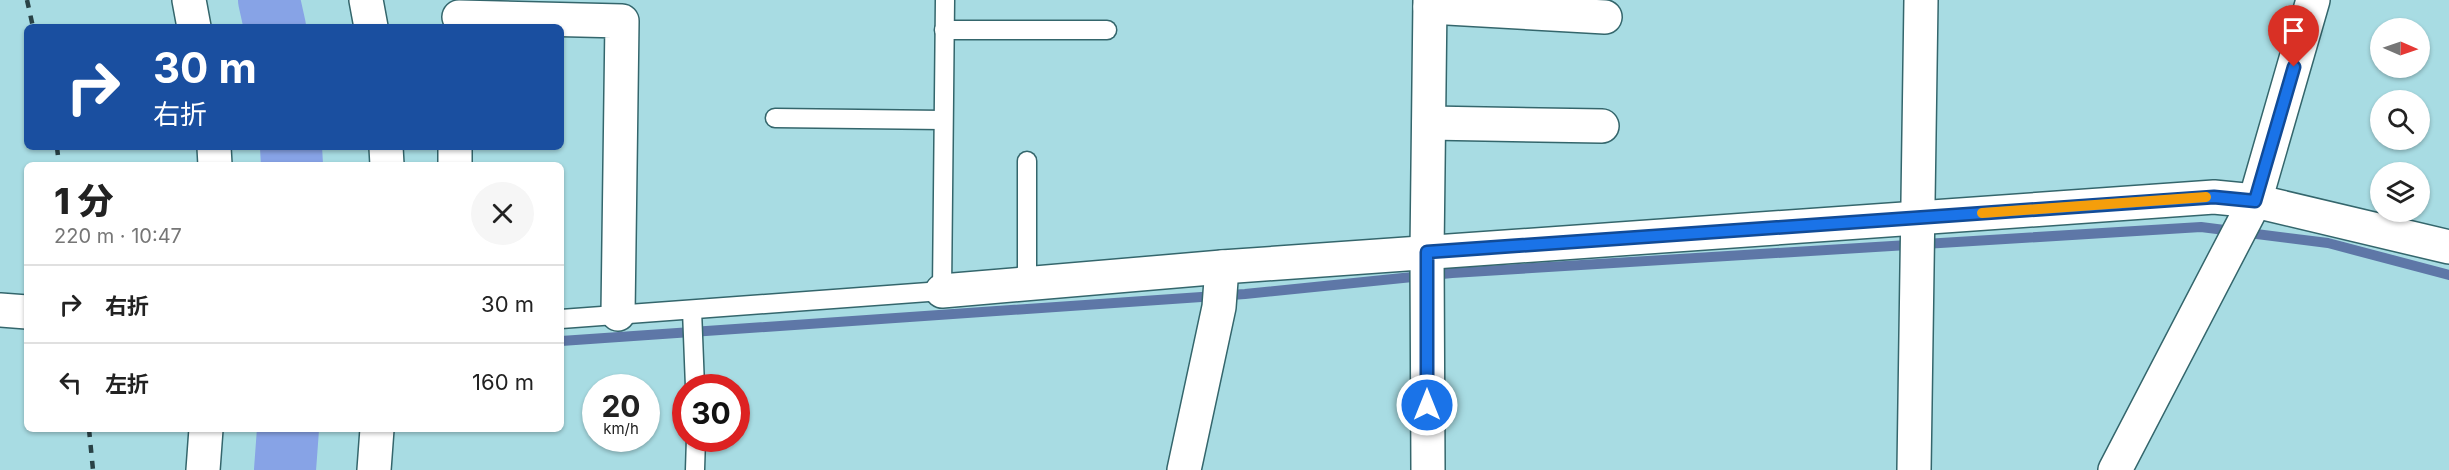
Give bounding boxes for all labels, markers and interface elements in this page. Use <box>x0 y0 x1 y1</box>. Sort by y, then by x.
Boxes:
pin <box>2268 5 2319 67</box>
icon: arrive <box>2277 14 2310 47</box>
north arrow <box>2370 18 2430 78</box>
map controls <box>2370 18 2430 222</box>
text: 30 m <box>153 42 257 93</box>
icon: right <box>54 48 132 126</box>
button: search <box>2370 90 2430 150</box>
text: 右折 <box>153 98 207 131</box>
button: layers <box>2370 162 2430 222</box>
text: 1 分 <box>54 179 114 223</box>
button: close <box>471 182 534 245</box>
text: 220 m · 10:47 <box>54 224 182 248</box>
icon: right <box>54 288 87 321</box>
text: 30 m <box>481 291 534 317</box>
text: 右折 <box>105 293 149 319</box>
icon: left <box>54 366 87 399</box>
text: 160 m <box>472 369 534 395</box>
text: 左折 <box>105 371 149 397</box>
position arrow <box>1395 373 1459 437</box>
speed limit sign: 30 <box>672 374 750 452</box>
text: 20 <box>601 388 641 424</box>
text: km/h <box>603 419 639 438</box>

